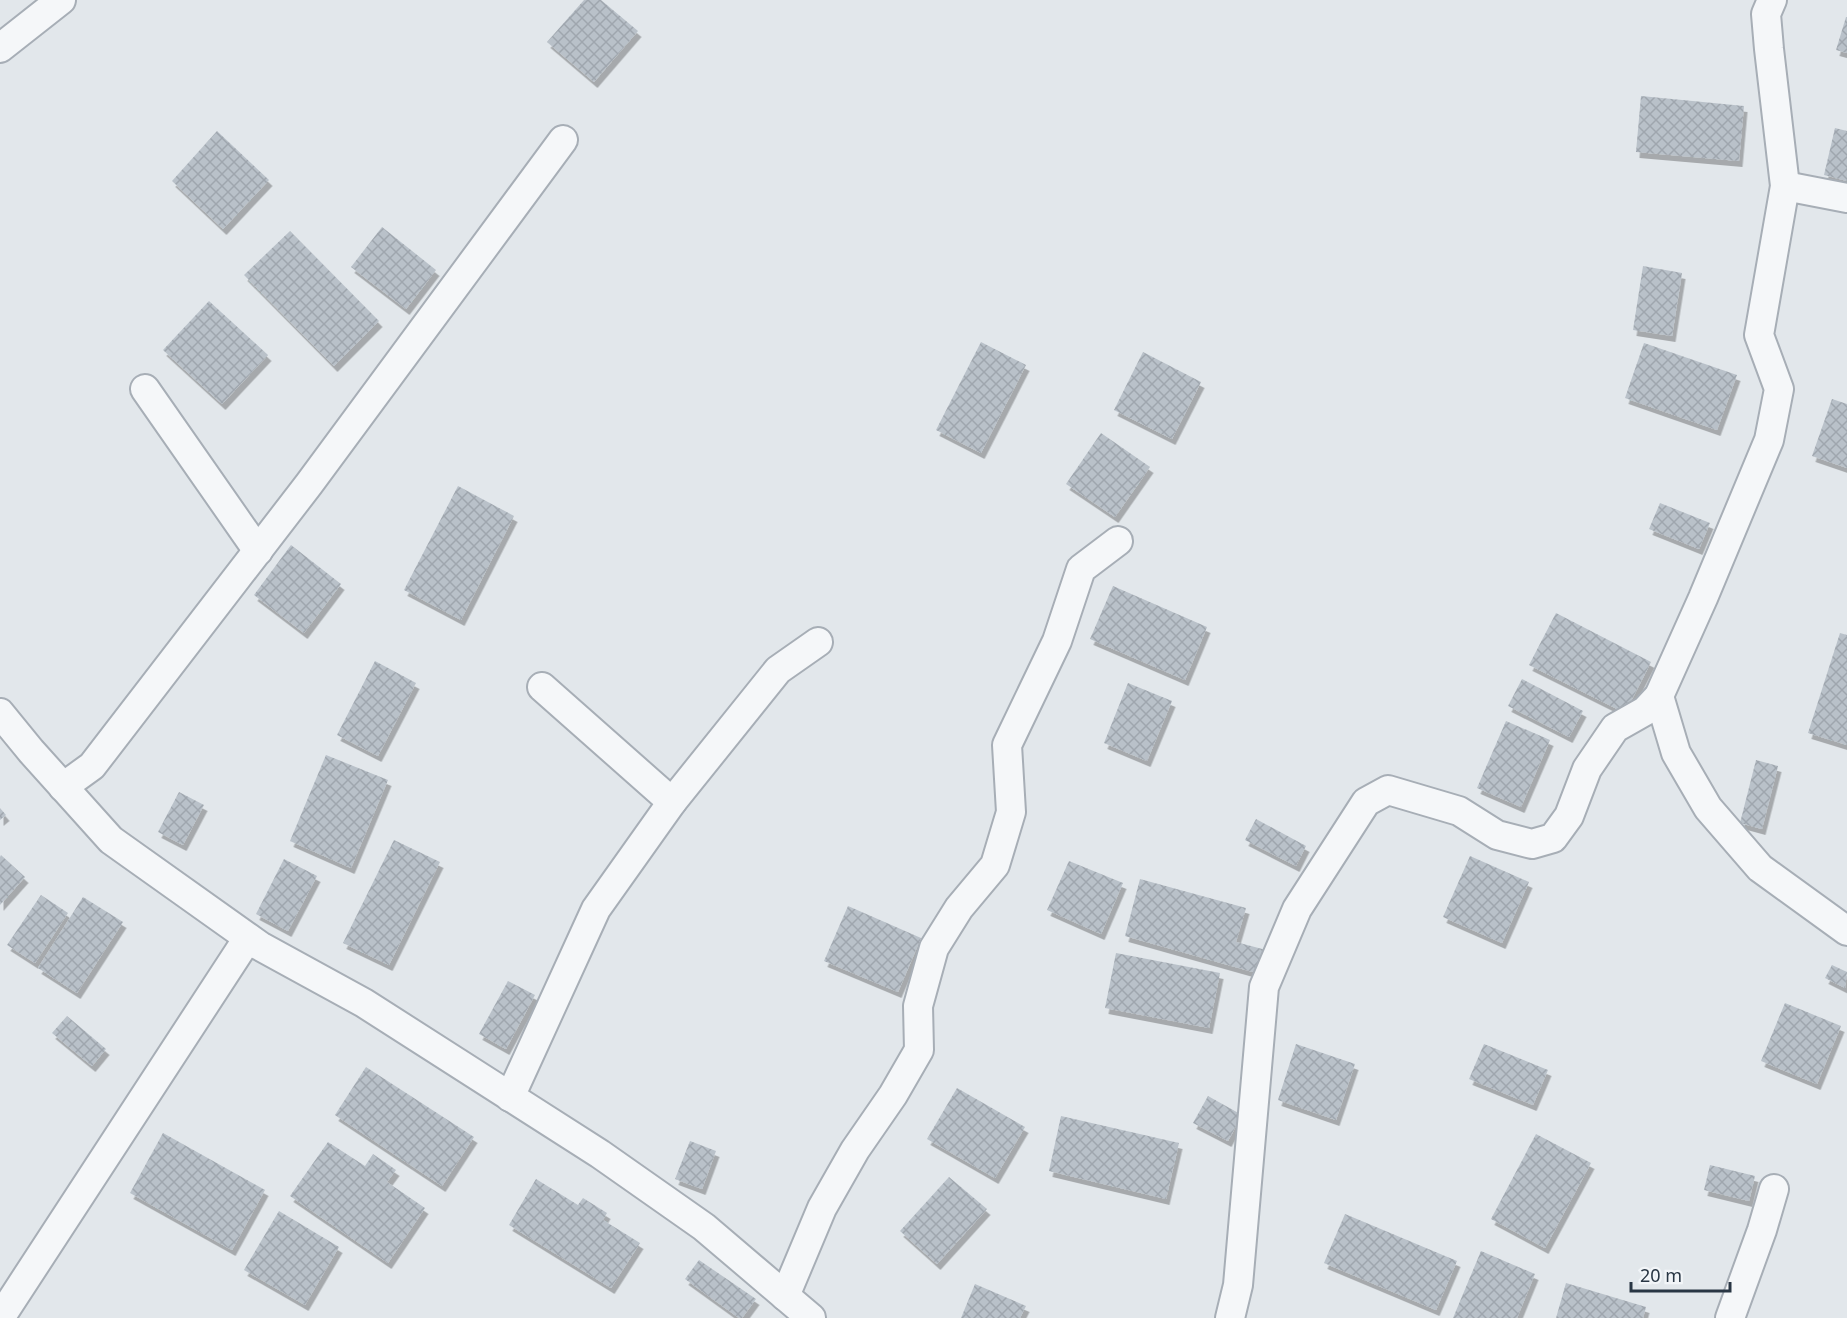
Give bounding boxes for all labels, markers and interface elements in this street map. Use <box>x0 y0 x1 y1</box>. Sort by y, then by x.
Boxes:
scale bar <box>1631 1255 1730 1293</box>
text: 20 m <box>1640 1263 1682 1287</box>

